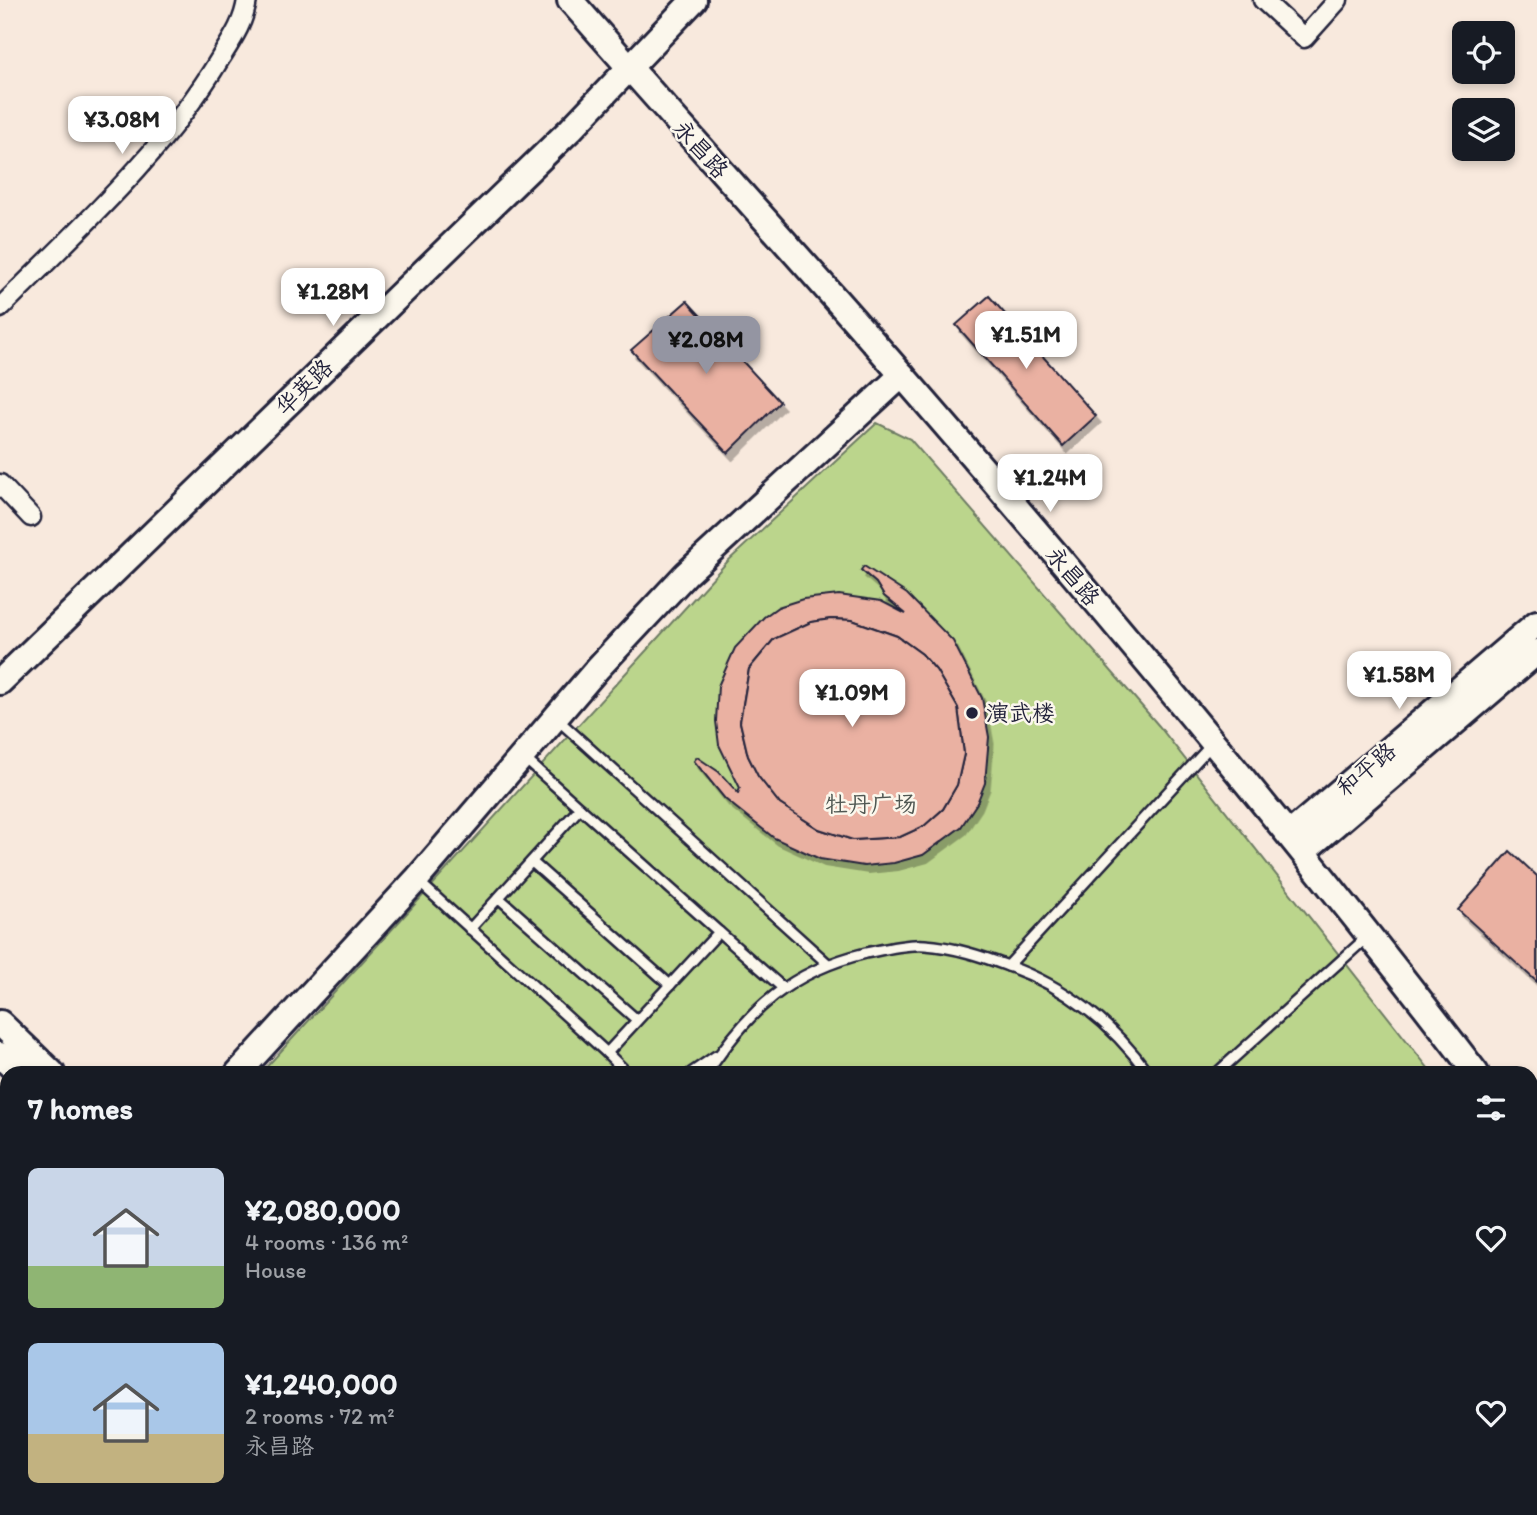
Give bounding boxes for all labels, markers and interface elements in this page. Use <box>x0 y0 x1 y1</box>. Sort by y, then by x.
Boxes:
map controls <box>1452 21 1515 161</box>
button: locate <box>1452 21 1515 84</box>
pin: ¥3.08M <box>65 96 179 156</box>
button: layers <box>1452 98 1515 161</box>
text: ¥3.08M <box>84 105 160 133</box>
street label: 永昌路 <box>668 114 734 184</box>
pin: ¥1.28M <box>276 268 390 328</box>
text: ¥1.28M <box>297 277 369 305</box>
pin: ¥1.51M <box>969 312 1083 371</box>
pin: ¥2.08M <box>649 316 763 376</box>
text: ¥1.51M <box>991 320 1061 348</box>
text: ¥2.08M <box>668 325 744 353</box>
street label: 华英路 <box>269 353 339 421</box>
pin: ¥1.24M <box>993 454 1107 514</box>
text: ¥1.24M <box>1013 463 1087 491</box>
street label: 永昌路 <box>1040 541 1106 611</box>
pin: ¥1.58M <box>1342 652 1456 711</box>
text: ¥1.58M <box>1363 660 1435 688</box>
pin: ¥1.09M <box>795 670 909 729</box>
text: ¥1.09M <box>815 678 889 706</box>
place label: 演武楼 <box>986 699 1055 727</box>
marker: 演武楼 <box>964 705 980 721</box>
street label: 和平路 <box>1331 736 1401 802</box>
park label: 牡丹广场 <box>825 790 917 818</box>
icon: filters <box>1472 1089 1510 1127</box>
text: 7 homes <box>28 1090 133 1127</box>
text: ¥2,080,000 <box>245 1191 401 1228</box>
icon: home <box>84 1196 168 1280</box>
icon: heart <box>1472 1219 1510 1257</box>
text: 4 rooms · 136 m² <box>245 1228 408 1256</box>
text: House <box>245 1256 307 1284</box>
text: ¥1,240,000 <box>245 1365 398 1402</box>
icon: home <box>84 1371 168 1455</box>
icon: heart <box>1472 1394 1510 1432</box>
text: 2 rooms · 72 m² <box>245 1402 395 1430</box>
text: 永昌路 <box>245 1432 314 1460</box>

